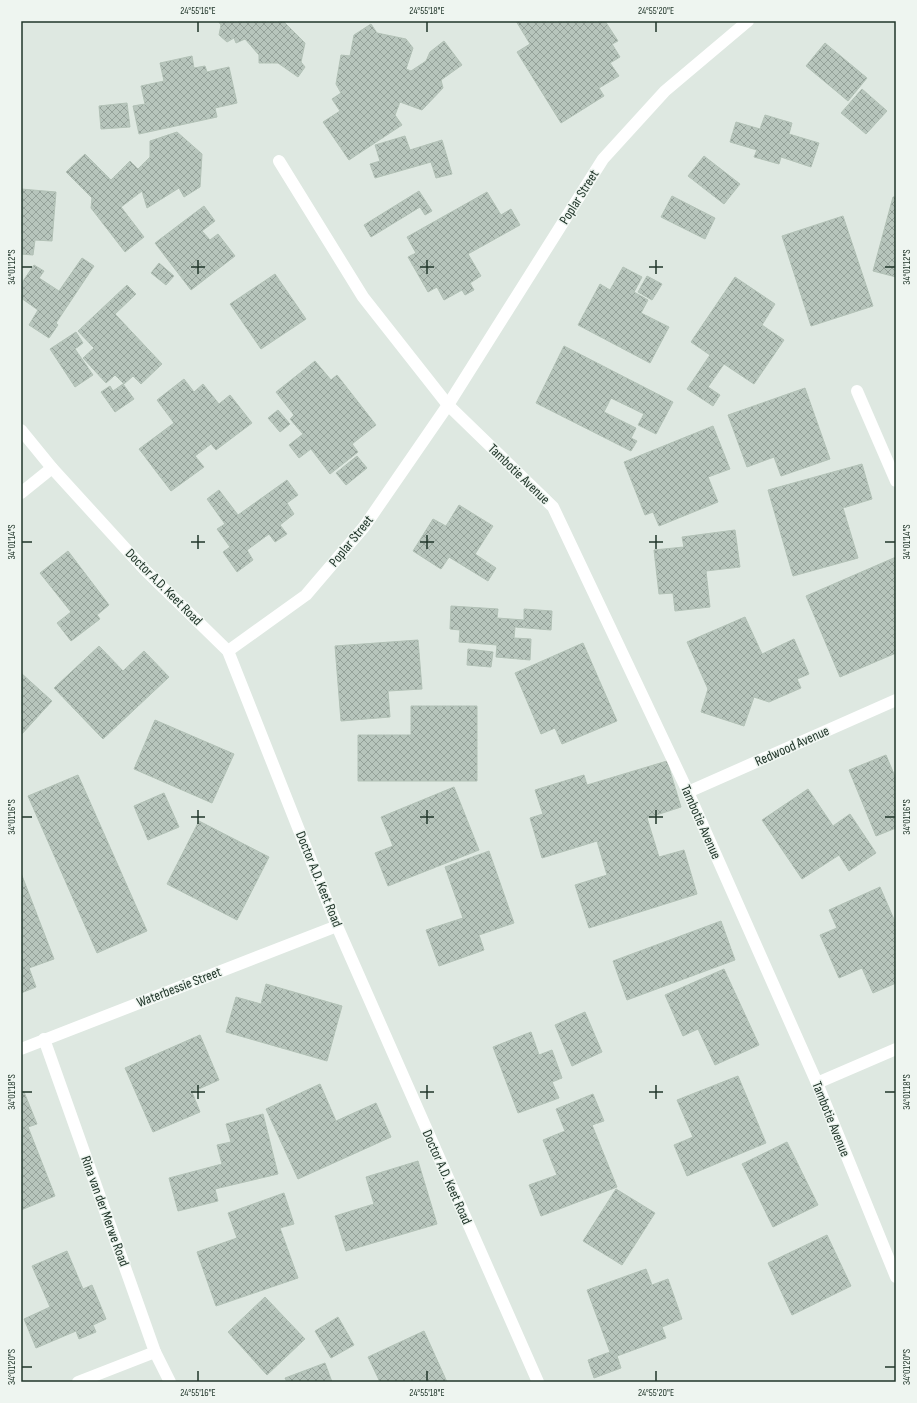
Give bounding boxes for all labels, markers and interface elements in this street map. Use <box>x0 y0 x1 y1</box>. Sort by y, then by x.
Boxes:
text: 24°55'16"E <box>180 5 216 17</box>
text: 24°55'18"E <box>409 5 445 17</box>
text: 24°55'20"E <box>638 5 674 17</box>
street label: Poplar Street <box>556 167 602 227</box>
text: 34°01'12"S <box>6 249 18 285</box>
text: 34°01'12"S <box>901 249 913 285</box>
street label: Tambotie Avenue <box>484 440 554 508</box>
street label: Poplar Street <box>325 512 377 570</box>
text: 34°01'14"S <box>6 524 18 560</box>
text: 34°01'14"S <box>901 524 913 560</box>
street label: Doctor A.D. Keet Road <box>122 545 206 629</box>
street label: Redwood Avenue <box>752 722 832 770</box>
street label: Tambotie Avenue <box>677 782 725 862</box>
text: 34°01'16"S <box>6 799 18 835</box>
text: 34°01'16"S <box>901 799 913 835</box>
street label: Doctor A.D. Keet Road <box>292 829 346 929</box>
street label: Waterbessie Street <box>134 963 224 1011</box>
text: 34°01'18"S <box>6 1074 18 1110</box>
text: 34°01'18"S <box>901 1074 913 1110</box>
street label: Tambotie Avenue <box>808 1079 854 1159</box>
street label: Doctor A.D. Keet Road <box>419 1127 476 1227</box>
street label: Rina van der Merwe Road <box>77 1153 133 1269</box>
text: 34°01'20"S <box>6 1349 18 1385</box>
text: 34°01'20"S <box>901 1349 913 1385</box>
text: 24°55'16"E <box>180 1387 216 1399</box>
text: 24°55'18"E <box>409 1387 445 1399</box>
text: 24°55'20"E <box>638 1387 674 1399</box>

